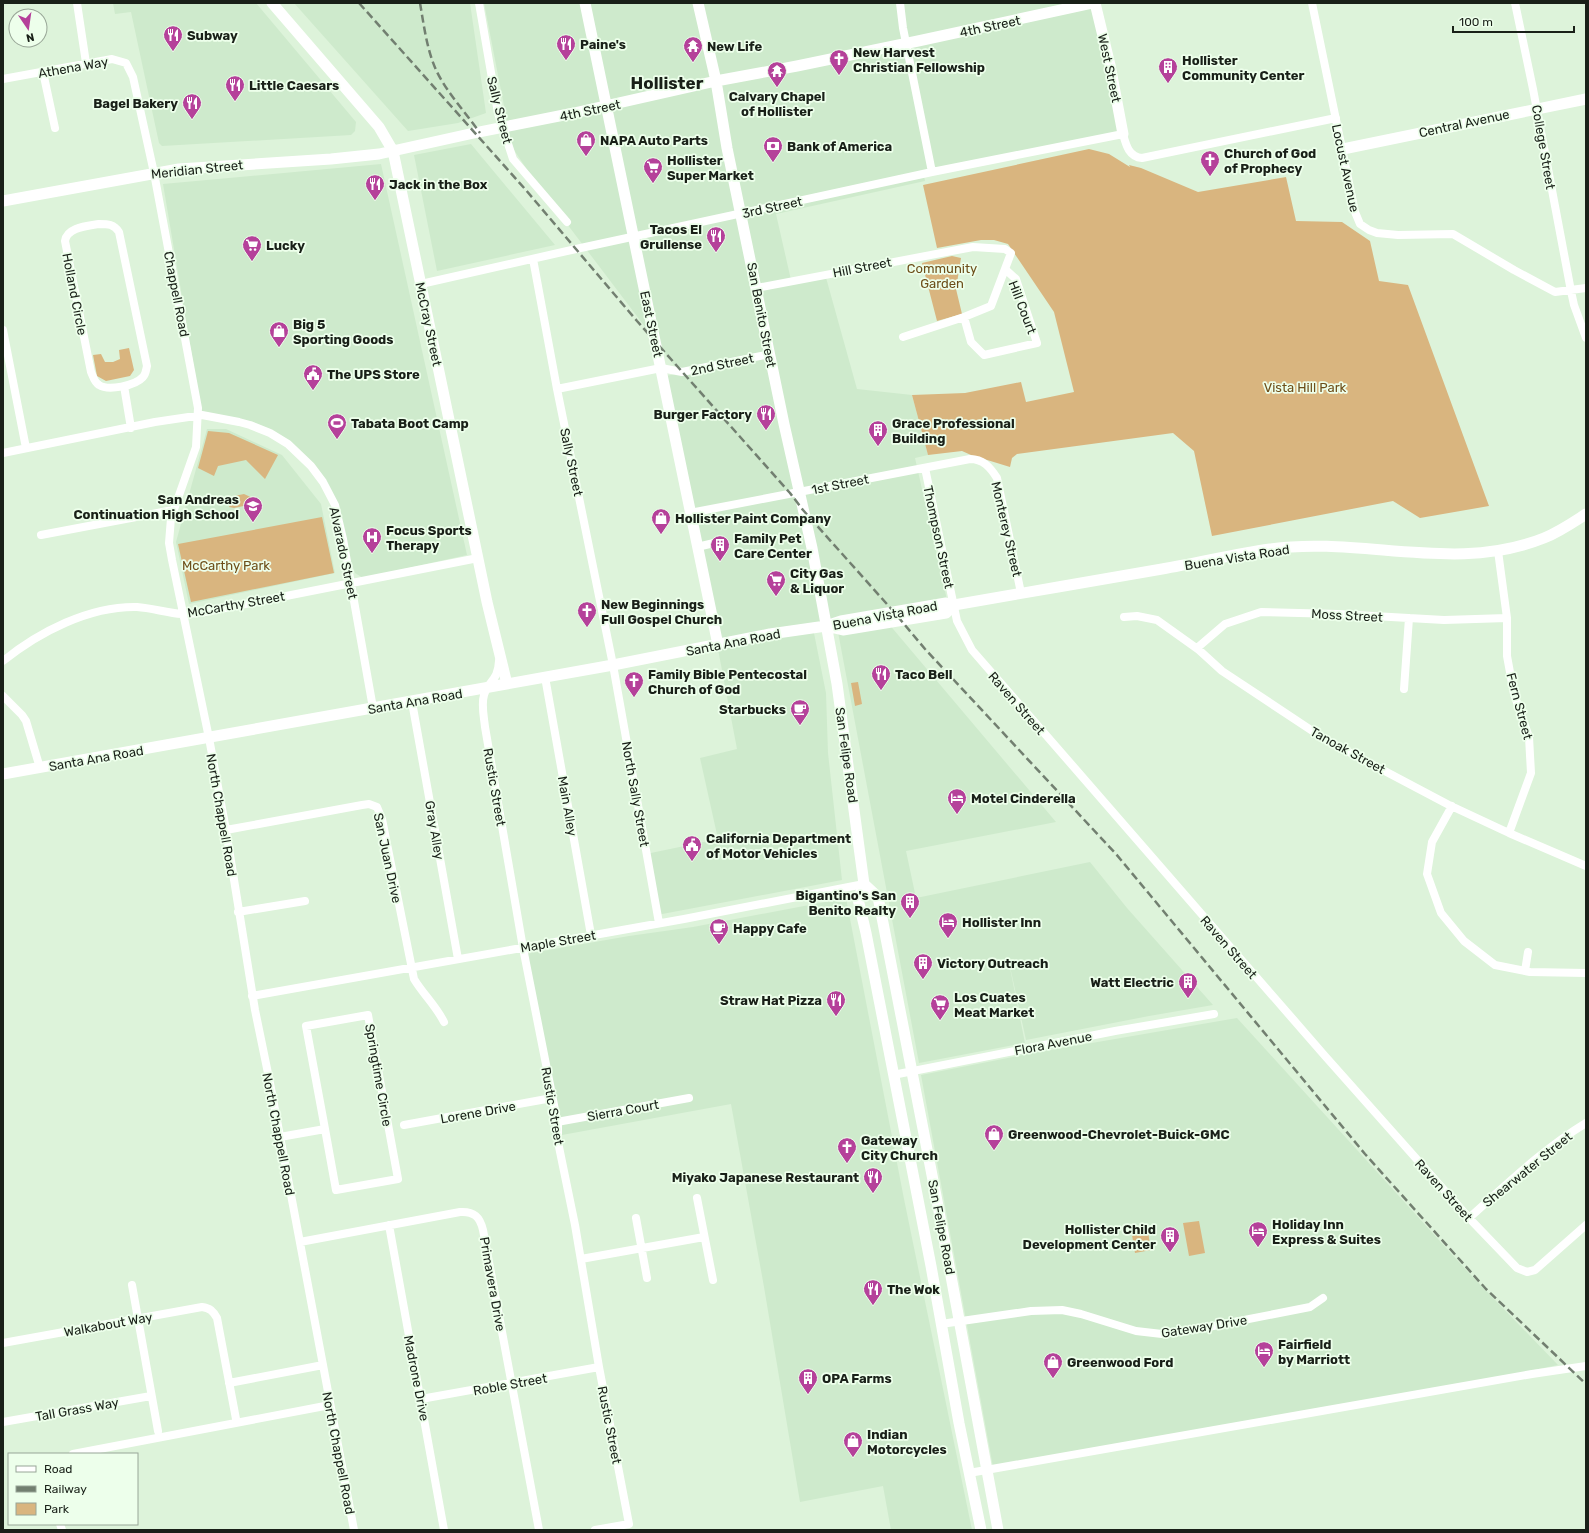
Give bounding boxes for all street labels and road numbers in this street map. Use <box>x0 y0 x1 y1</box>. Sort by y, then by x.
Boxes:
street label: 4th Street <box>958 13 1022 40</box>
street label: West Street <box>1095 32 1124 104</box>
street label: Athena Way <box>37 54 109 81</box>
street label: Sally Street <box>484 75 515 146</box>
street label: 4th Street <box>558 97 622 124</box>
street label: College Street <box>1528 104 1558 191</box>
street label: Central Avenue <box>1417 107 1511 140</box>
street label: Locust Avenue <box>1329 123 1362 214</box>
street label: Meridian Street <box>150 157 244 182</box>
street label: 3rd Street <box>741 194 804 221</box>
street label: Chappell Road <box>161 250 192 338</box>
street label: Holland Circle <box>59 252 90 336</box>
street label: Hill Street <box>831 254 893 281</box>
street label: San Benito Street <box>744 261 779 369</box>
street label: Hill Court <box>1006 278 1040 336</box>
street label: McCray Street <box>412 281 445 368</box>
street label: East Street <box>637 290 666 359</box>
street label: 2nd Street <box>689 350 755 378</box>
street label: Sally Street <box>557 427 586 498</box>
street label: 1st Street <box>810 472 870 497</box>
street label: Monterey Street <box>988 480 1025 578</box>
street label: Thompson Street <box>920 484 957 590</box>
street label: Alvarado Street <box>326 506 361 601</box>
street label: Buena Vista Road <box>1183 542 1291 573</box>
street label: McCarthy Street <box>186 589 286 620</box>
street label: Buena Vista Road <box>832 598 939 633</box>
street label: Moss Street <box>1311 606 1383 625</box>
street label: Santa Ana Road <box>685 626 782 659</box>
street label: Raven Street <box>985 669 1048 738</box>
street label: Fern Street <box>1503 671 1536 741</box>
street label: Santa Ana Road <box>367 686 464 717</box>
street label: San Felipe Road <box>832 706 861 804</box>
street label: Tanoak Street <box>1308 724 1388 777</box>
street label: North Sally Street <box>619 740 652 848</box>
street label: Santa Ana Road <box>48 743 145 774</box>
street label: Rustic Street <box>480 747 509 827</box>
street label: North Chappell Road <box>203 752 240 878</box>
street label: Main Alley <box>555 775 580 837</box>
street label: Gray Alley <box>422 799 447 861</box>
street label: San Juan Drive <box>371 812 404 905</box>
street label: Raven Street <box>1197 913 1260 982</box>
street label: Maple Street <box>519 927 597 956</box>
street label: Springtime Circle <box>361 1023 395 1128</box>
street label: Flora Avenue <box>1013 1029 1093 1058</box>
street label: Rustic Street <box>538 1066 567 1146</box>
street label: North Chappell Road <box>259 1072 298 1197</box>
street label: Sierra Court <box>586 1097 660 1124</box>
street label: Lorene Drive <box>439 1098 517 1127</box>
street label: Shearwater Street <box>1480 1129 1575 1210</box>
street label: Raven Street <box>1412 1156 1475 1225</box>
street label: San Felipe Road <box>925 1178 958 1276</box>
street label: Primavera Drive <box>477 1236 508 1333</box>
street label: Walkabout Way <box>63 1309 154 1340</box>
street label: Gateway Drive <box>1160 1312 1248 1341</box>
street label: Madrone Drive <box>401 1334 432 1422</box>
street label: Roble Street <box>472 1371 548 1398</box>
street label: Rustic Street <box>595 1385 624 1465</box>
street label: North Chappell Road <box>319 1391 358 1516</box>
street label: Tall Grass Way <box>34 1395 120 1424</box>

